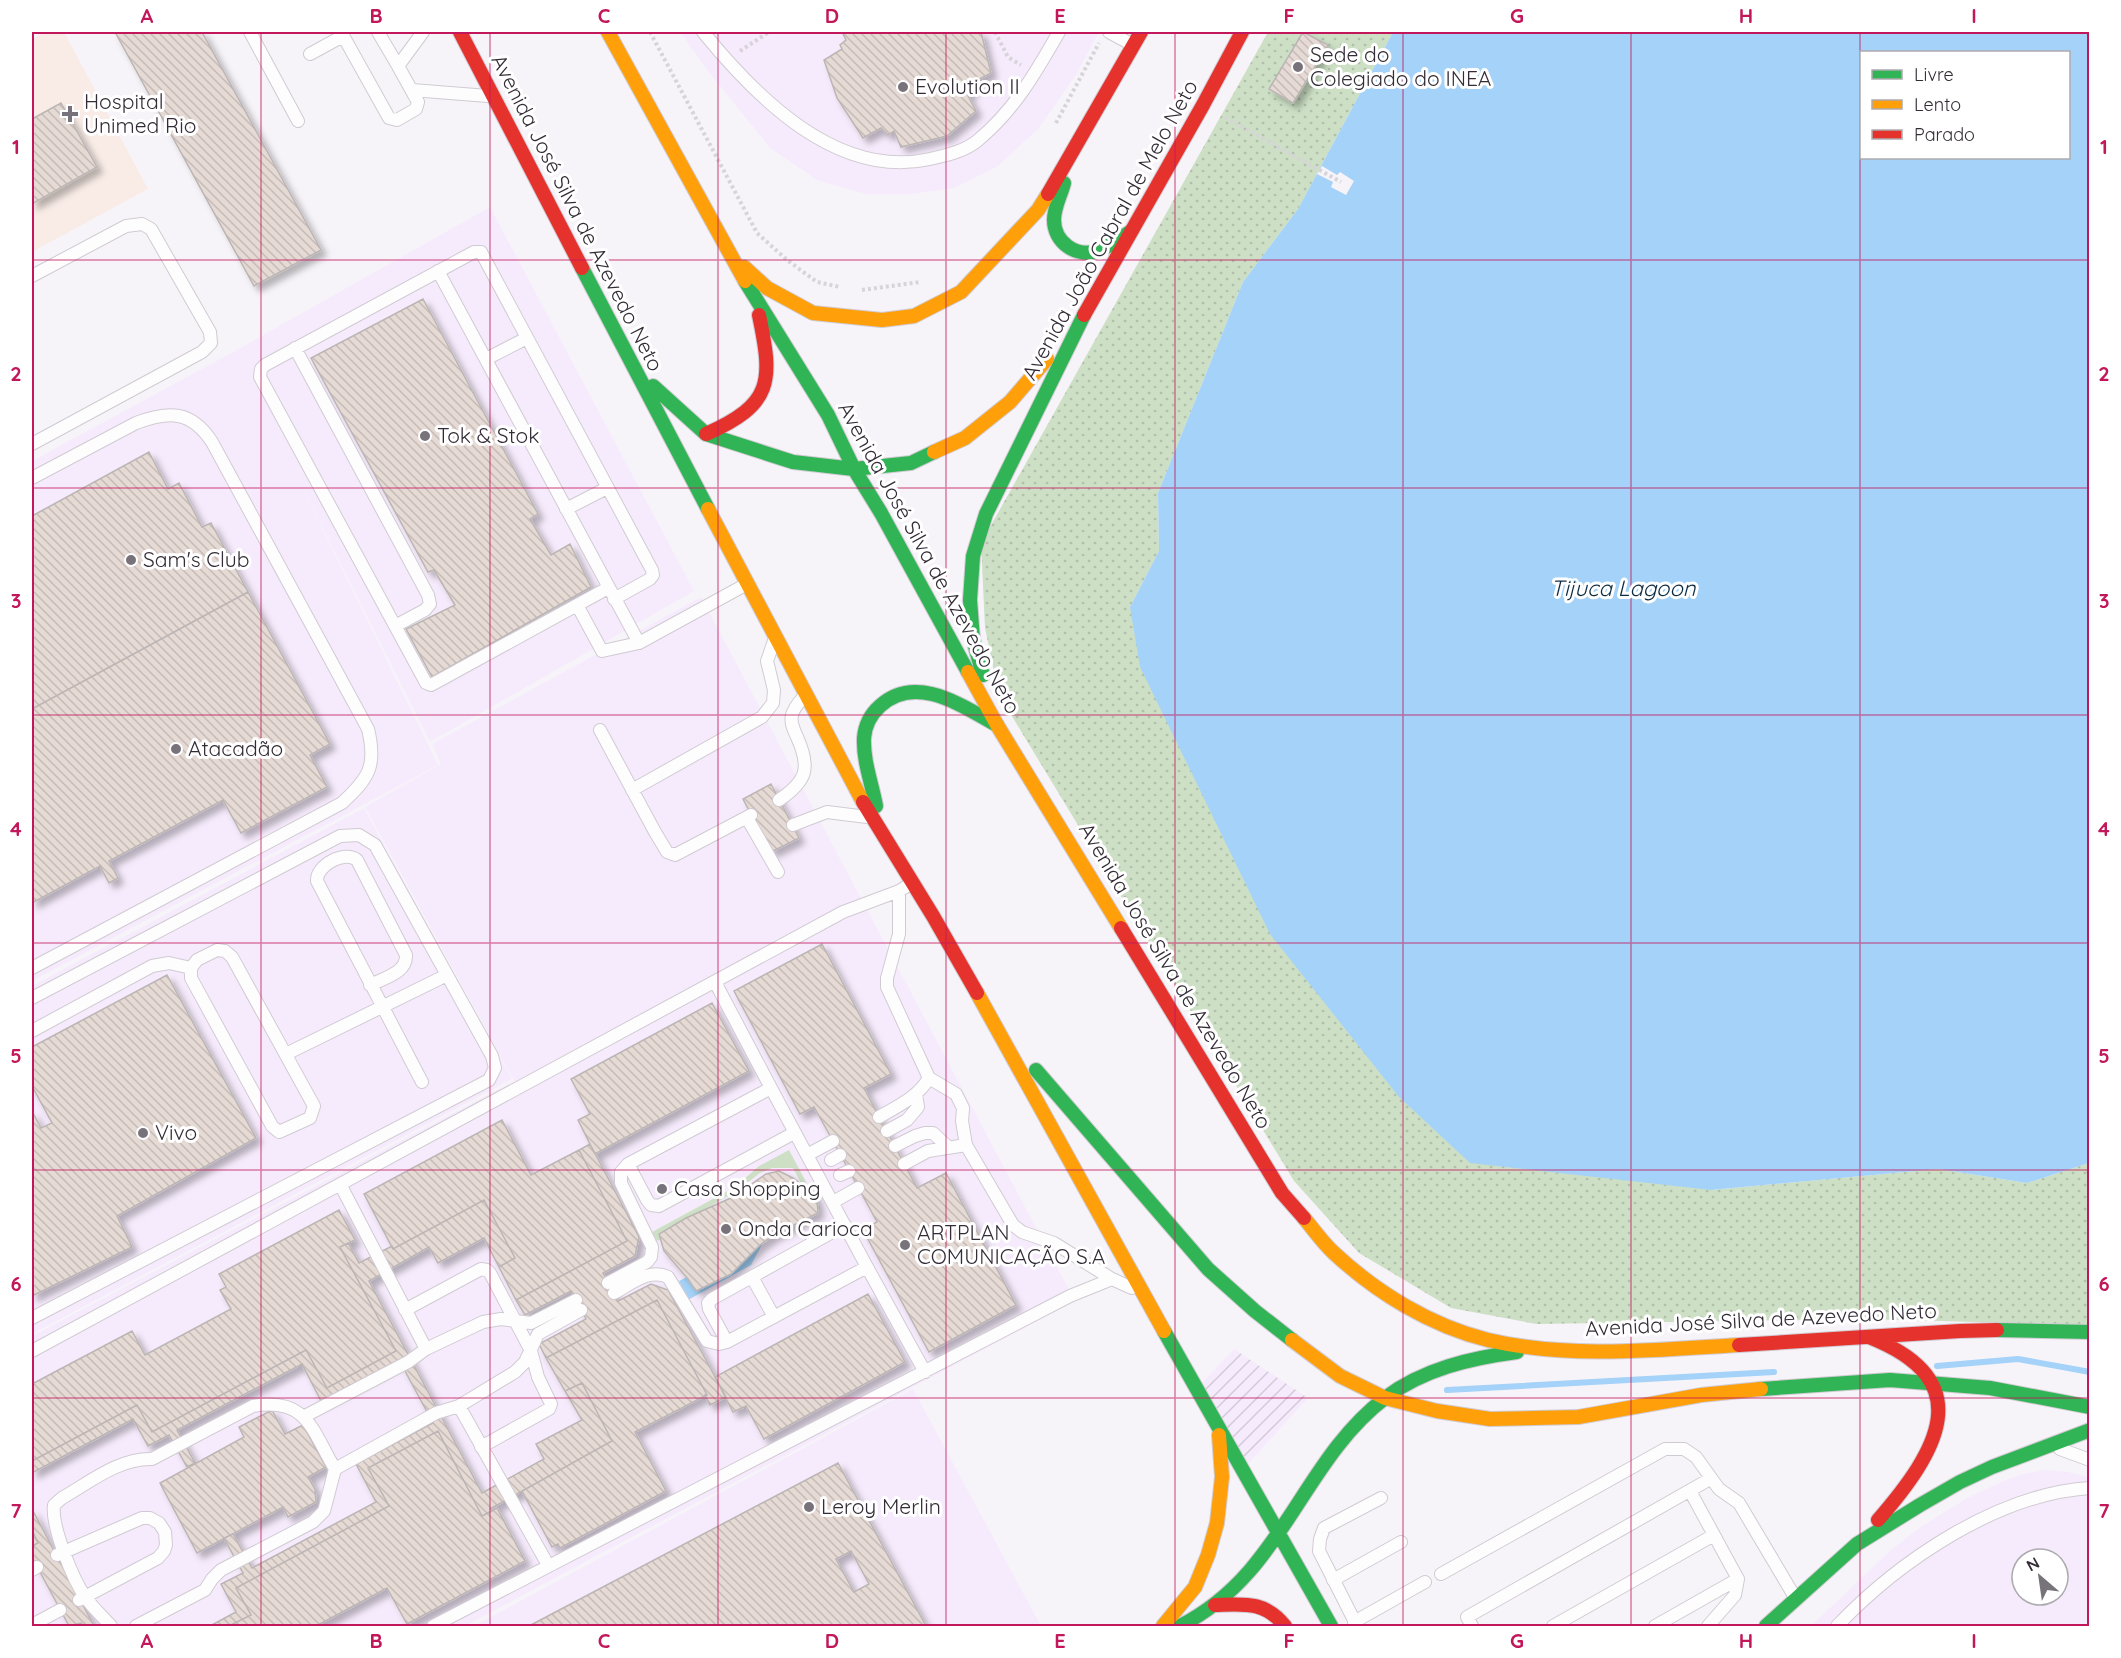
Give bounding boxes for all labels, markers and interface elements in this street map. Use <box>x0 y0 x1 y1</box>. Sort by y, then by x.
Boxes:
text: A <box>141 3 154 28</box>
text: B <box>369 3 383 28</box>
text: C <box>598 3 611 28</box>
text: D <box>825 3 839 28</box>
text: E <box>1054 3 1066 28</box>
text: F <box>1283 3 1295 28</box>
text: G <box>1510 3 1524 28</box>
text: H <box>1739 3 1753 28</box>
text: I <box>1971 3 1977 28</box>
place label: Sede do Colegiado do INEA <box>1310 41 1491 91</box>
street label: Avenida José Silva de Azevedo Neto <box>486 50 669 375</box>
legend <box>1860 51 2070 159</box>
marker: Sede do Colegiado do INEA <box>1291 60 1305 74</box>
text: Livre <box>1914 63 1954 86</box>
place label: Evolution II <box>915 73 1020 99</box>
street label: Avenida João Cabral de Melo Neto <box>1016 75 1203 384</box>
marker: Evolution II <box>896 80 910 94</box>
place label: Hospital Unimed Rio <box>84 88 196 138</box>
text: Lento <box>1914 93 1961 116</box>
marker: Hospital Unimed Rio <box>61 105 79 123</box>
text: Parado <box>1914 123 1975 146</box>
text: 1 <box>12 134 20 159</box>
text: 1 <box>2100 134 2108 159</box>
text: 2 <box>10 361 22 386</box>
text: 2 <box>2098 361 2110 386</box>
street label: Avenida José Silva de Azevedo Neto <box>833 397 1027 718</box>
place label: Tok & Stok <box>437 422 540 448</box>
marker: Tok & Stok <box>418 429 432 443</box>
place label: Sam's Club <box>143 546 249 572</box>
marker: Sam's Club <box>124 553 138 567</box>
water label: Tijuca Lagoon <box>1551 574 1697 602</box>
text: 3 <box>11 588 21 613</box>
text: 3 <box>2099 588 2109 613</box>
place label: Atacadão <box>188 735 283 761</box>
marker: Atacadão <box>169 742 183 756</box>
text: 4 <box>10 816 22 841</box>
text: 4 <box>2098 816 2110 841</box>
street label: Avenida José Silva de Azevedo Neto <box>1074 818 1278 1133</box>
text: 5 <box>10 1043 22 1068</box>
text: 5 <box>2098 1043 2110 1068</box>
place label: Vivo <box>155 1119 197 1145</box>
marker: Vivo <box>136 1126 150 1140</box>
place label: Casa Shopping <box>674 1175 821 1201</box>
marker: Casa Shopping <box>655 1182 669 1196</box>
place label: Onda Carioca <box>738 1215 873 1241</box>
place label: ARTPLAN COMUNICAÇÃO S.A <box>917 1219 1105 1269</box>
marker: Onda Carioca <box>719 1222 733 1236</box>
marker: ARTPLAN COMUNICAÇÃO S.A <box>898 1238 912 1252</box>
text: 6 <box>10 1271 22 1296</box>
text: 6 <box>2098 1271 2110 1296</box>
street label: Avenida José Silva de Azevedo Neto <box>1584 1297 1938 1341</box>
place label: Leroy Merlin <box>821 1493 941 1519</box>
text: 7 <box>11 1498 22 1523</box>
text: 7 <box>2099 1498 2110 1523</box>
marker: Leroy Merlin <box>802 1500 816 1514</box>
north arrow <box>2010 1547 2070 1607</box>
text: N <box>2023 1552 2043 1575</box>
text: A <box>141 1628 154 1653</box>
text: B <box>369 1628 383 1653</box>
text: C <box>598 1628 611 1653</box>
text: D <box>825 1628 839 1653</box>
text: E <box>1054 1628 1066 1653</box>
text: F <box>1283 1628 1295 1653</box>
text: G <box>1510 1628 1524 1653</box>
text: H <box>1739 1628 1753 1653</box>
text: I <box>1971 1628 1977 1653</box>

